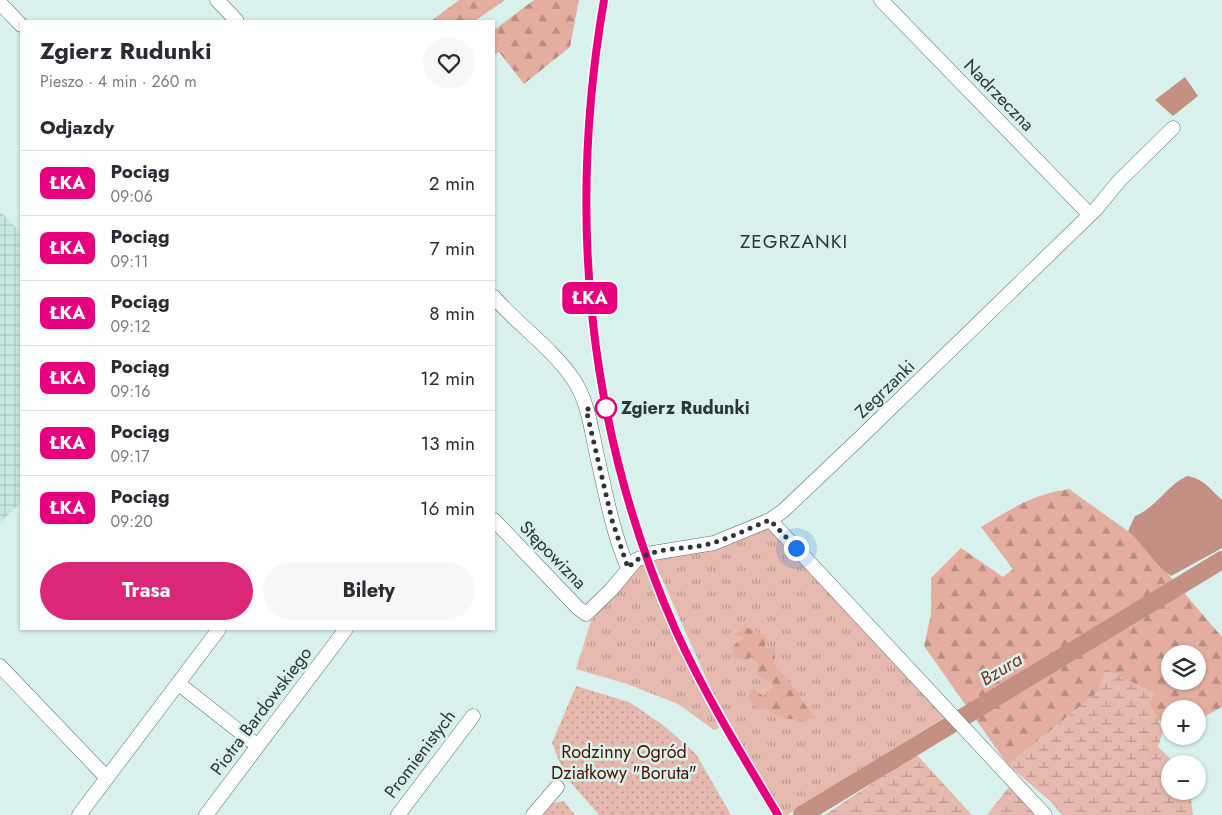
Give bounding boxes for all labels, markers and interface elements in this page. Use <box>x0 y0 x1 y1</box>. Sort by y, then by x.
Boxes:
text: Zgierz Rudunki <box>40 33 212 68</box>
button: heart <box>423 37 475 89</box>
street label: Nadrzeczna <box>958 53 1040 137</box>
text: Pieszo · 4 min · 260 m <box>40 70 197 93</box>
text: Odjazdy <box>40 114 114 141</box>
text: Pociąg <box>110 158 169 185</box>
text: ŁKA <box>50 170 85 196</box>
text: 2 min <box>429 170 475 197</box>
text: 09:06 <box>110 185 153 208</box>
text: Pociąg <box>110 223 169 250</box>
district label: ZEGRZANKI <box>740 228 848 255</box>
text: ŁKA <box>50 235 85 261</box>
text: 7 min <box>430 235 475 262</box>
text: 09:11 <box>110 250 148 273</box>
line badge: ŁKA <box>561 282 619 314</box>
text: ŁKA <box>572 285 608 311</box>
text: Pociąg <box>110 288 169 315</box>
text: ŁKA <box>50 300 85 326</box>
text: 8 min <box>429 300 475 327</box>
text: 09:12 <box>110 315 150 338</box>
text: Pociąg <box>110 353 169 380</box>
street label: Zegrzanki <box>849 354 921 424</box>
text: ŁKA <box>50 365 85 391</box>
text: 12 min <box>420 365 475 392</box>
text: 09:16 <box>110 380 150 403</box>
place label: Zgierz Rudunki <box>621 395 750 421</box>
marker: Zgierz Rudunki <box>595 397 617 419</box>
text: Pociąg <box>110 418 169 445</box>
text: ŁKA <box>50 430 85 456</box>
text: 13 min <box>421 430 475 457</box>
text: 09:17 <box>110 445 150 468</box>
text: Pociąg <box>110 483 169 510</box>
text: ŁKA <box>50 495 85 521</box>
text: 16 min <box>420 495 475 522</box>
text: 09:20 <box>110 510 153 533</box>
street label: Stępowizna <box>514 515 592 595</box>
your location <box>784 536 809 561</box>
button: Trasa <box>40 562 253 620</box>
button: Bilety <box>263 562 475 620</box>
street label: Piotra Bardowskiego <box>204 641 318 781</box>
map controls <box>1161 645 1206 800</box>
button: layers <box>1161 645 1206 690</box>
water label: Bzura <box>975 646 1028 692</box>
button: + <box>1161 700 1206 745</box>
street label: Promienistych <box>378 704 462 804</box>
park label: Rodzinny Ogród Działkowy "Boruta" <box>551 739 697 786</box>
button: − <box>1161 755 1206 800</box>

